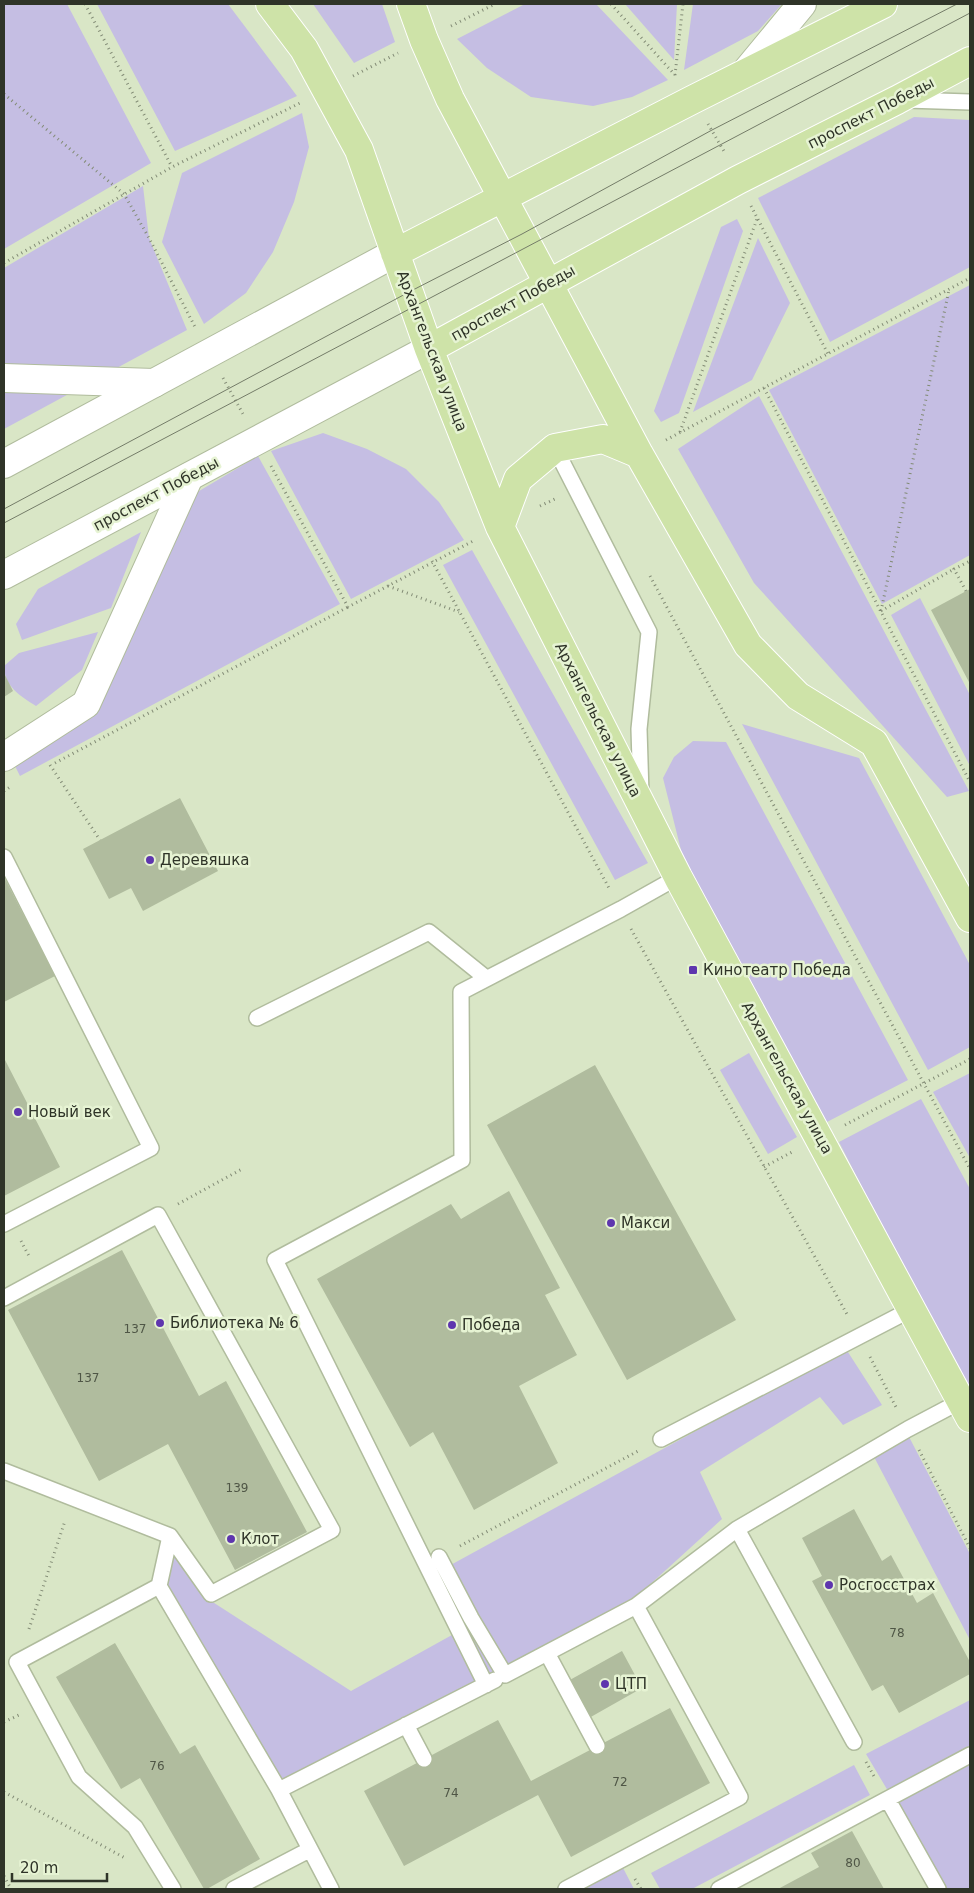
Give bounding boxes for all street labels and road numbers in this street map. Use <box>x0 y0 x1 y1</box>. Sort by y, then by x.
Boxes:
street label: проспект Победы <box>805 73 937 153</box>
street label: проспект Победы <box>448 261 578 345</box>
street label: Архангельская улица <box>393 268 471 434</box>
street label: проспект Победы <box>90 453 222 535</box>
street label: Архангельская улица <box>551 640 645 800</box>
street label: Архангельская улица <box>738 999 836 1157</box>

